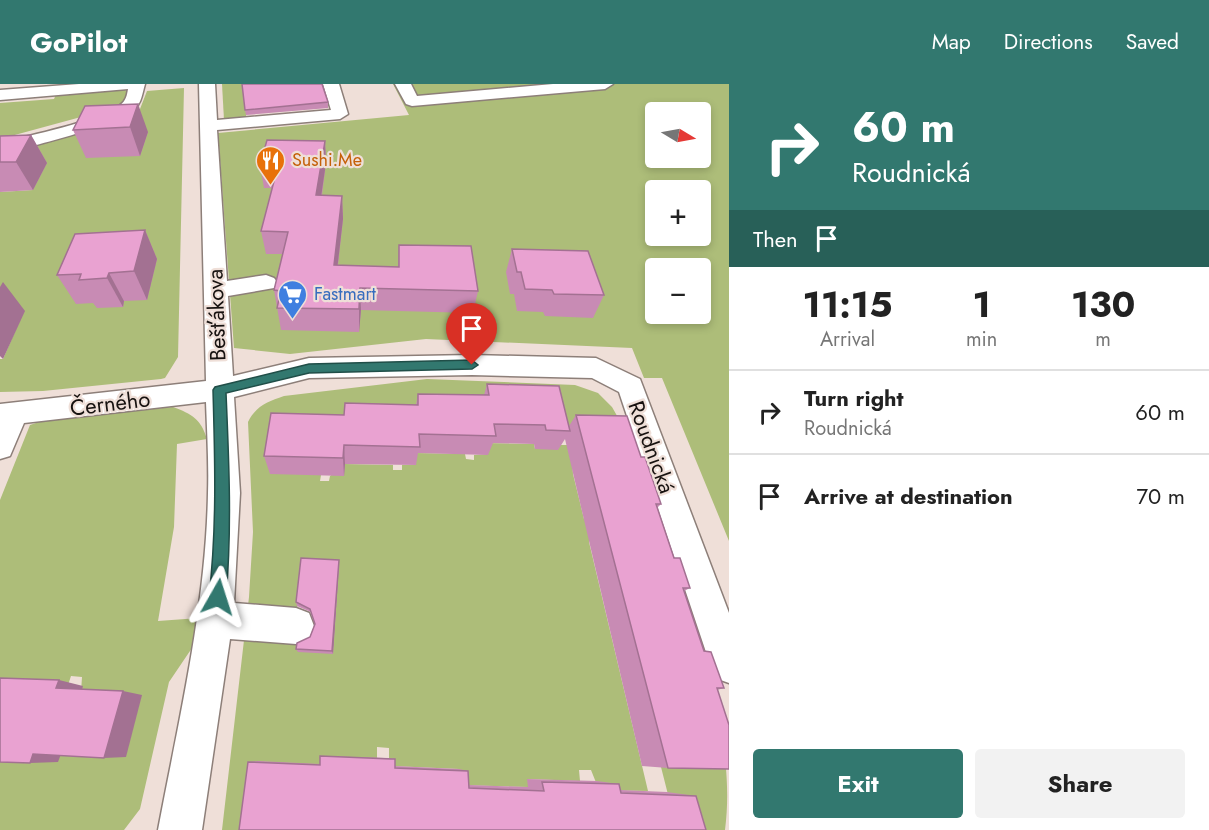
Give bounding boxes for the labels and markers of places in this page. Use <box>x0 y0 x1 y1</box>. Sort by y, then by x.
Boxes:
restaurant icon: Sushi.Me <box>255 144 287 186</box>
place label: Sushi.Me <box>292 147 362 173</box>
supermarket icon: Fastmart <box>277 278 309 320</box>
place label: Fastmart <box>314 281 377 307</box>
pin <box>446 303 497 365</box>

